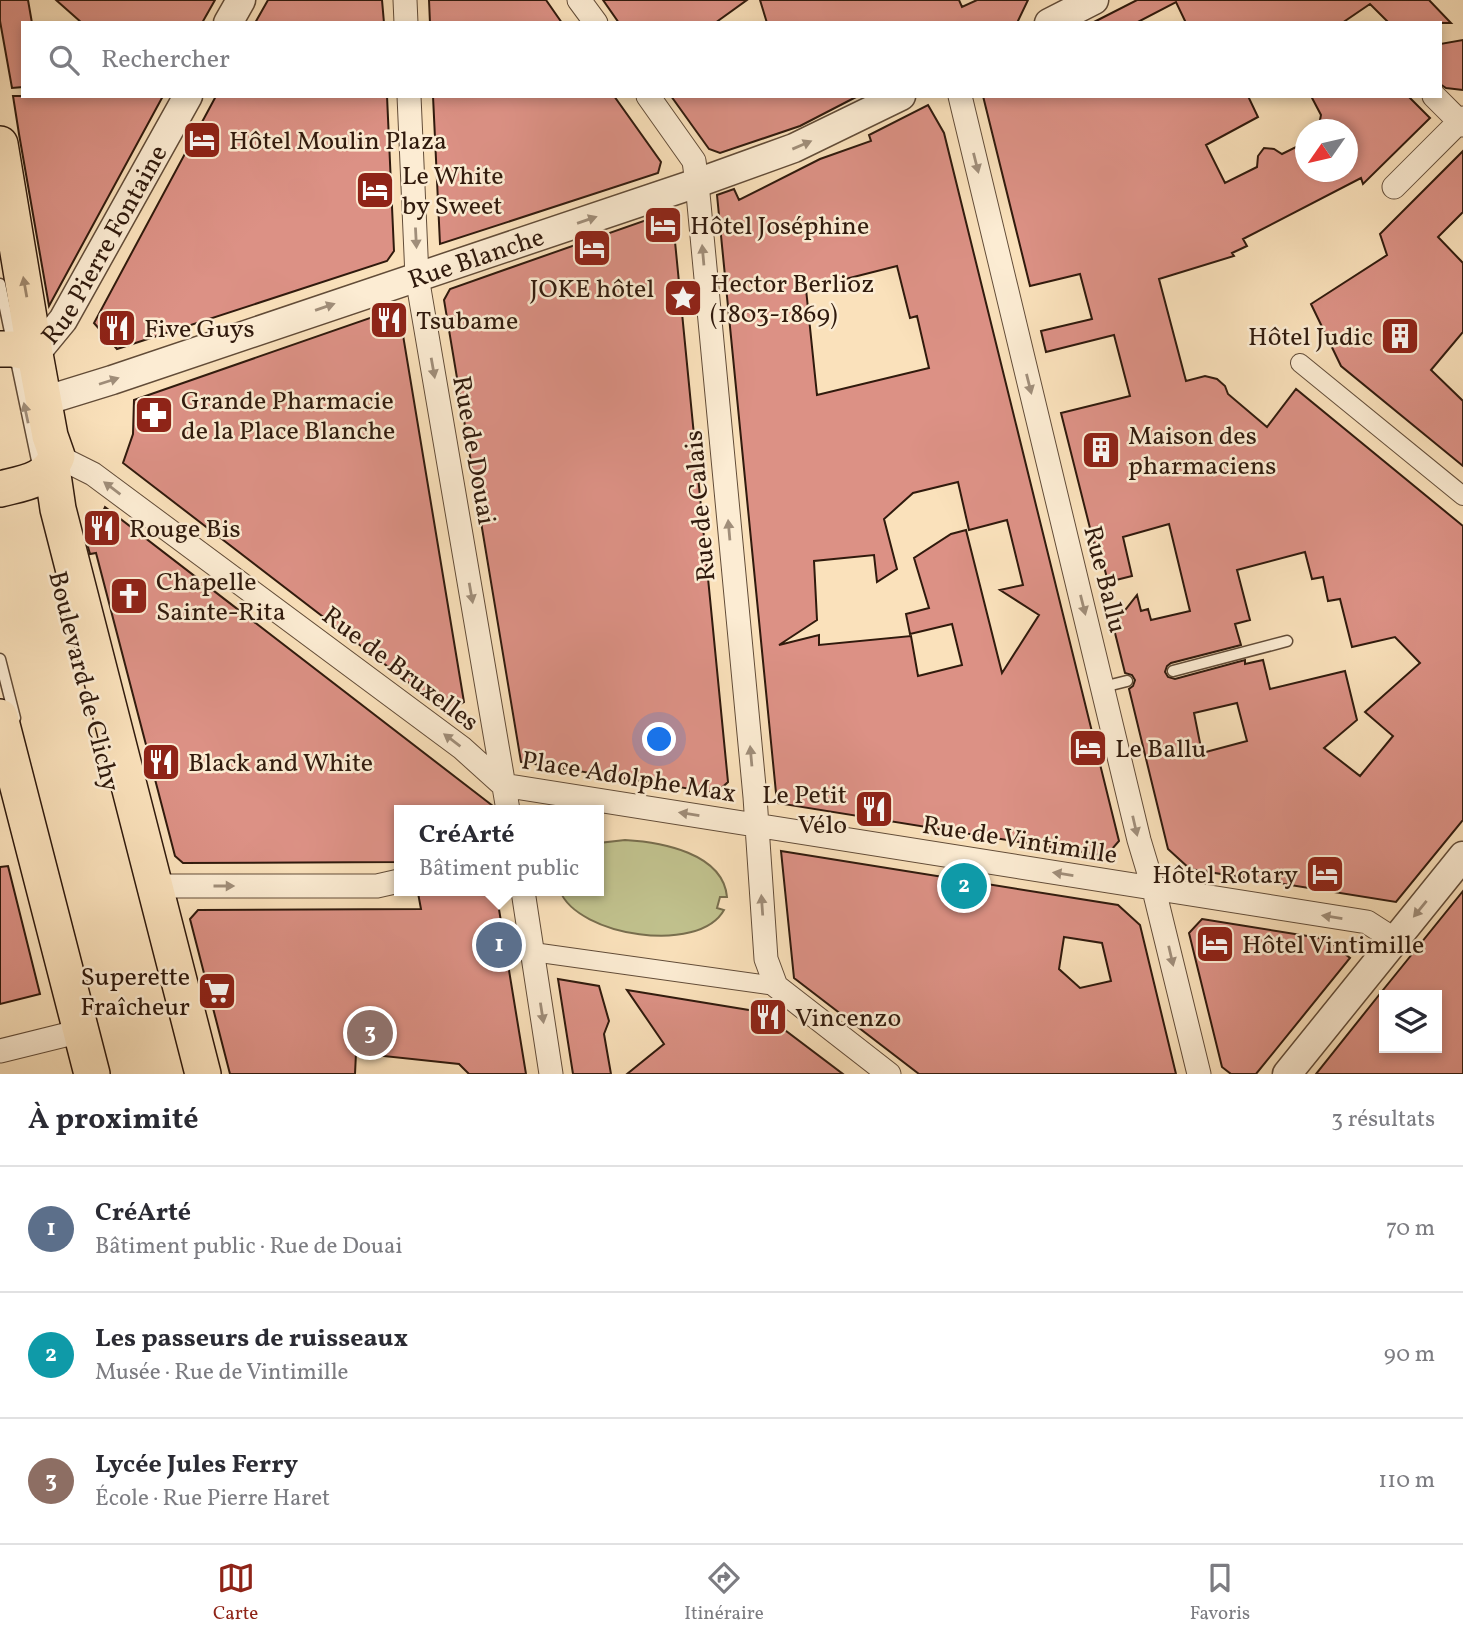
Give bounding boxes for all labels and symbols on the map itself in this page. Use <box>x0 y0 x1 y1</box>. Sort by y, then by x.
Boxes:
hotel icon: Hôtel Moulin Plaza <box>181 119 223 161</box>
north arrow <box>1295 119 1358 182</box>
place label: Hôtel Moulin Plaza <box>229 124 447 160</box>
street label: Rue Pierre Fontaine <box>34 139 177 353</box>
one-way arrow <box>791 139 812 150</box>
one-way arrow <box>971 152 982 174</box>
place label: Le White by Sweet <box>402 159 504 225</box>
hotel icon: Le White by Sweet <box>354 169 396 211</box>
hotel icon: Hôtel Joséphine <box>642 204 684 246</box>
place label: Hôtel Joséphine <box>690 209 869 245</box>
one-way arrow <box>576 214 597 225</box>
street label: Rue Blanche <box>404 220 549 299</box>
one-way arrow <box>410 227 421 249</box>
hotel icon: JOKE hôtel <box>571 227 613 269</box>
one-way arrow <box>698 243 709 265</box>
place label: Hector Berlioz (1803-1869) <box>710 267 874 333</box>
place label: JOKE hôtel <box>530 272 654 308</box>
one-way arrow <box>19 275 30 297</box>
place icon: Hector Berlioz (1803-1869) <box>662 277 704 319</box>
restaurant icon: Tsubame <box>368 299 410 341</box>
one-way arrow <box>314 301 335 312</box>
place label: Tsubame <box>416 304 518 340</box>
restaurant icon: Five Guys <box>96 307 138 349</box>
place label: Five Guys <box>144 312 255 348</box>
building icon: Hôtel Judic <box>1379 315 1421 357</box>
place label: Hôtel Judic <box>1248 320 1373 356</box>
one-way arrow <box>428 357 439 379</box>
street label: Rue de Douai <box>442 373 504 528</box>
one-way arrow <box>1024 373 1035 395</box>
one-way arrow <box>99 375 120 385</box>
place label: Grande Pharmacie de la Place Blanche <box>181 384 395 450</box>
pharmacy icon: Grande Pharmacie de la Place Blanche <box>133 394 175 436</box>
one-way arrow <box>21 402 32 424</box>
place label: Maison des pharmaciens <box>1128 419 1276 485</box>
street label: Rue de Calais <box>676 429 726 583</box>
building icon: Maison des pharmaciens <box>1080 429 1122 471</box>
one-way arrow <box>103 481 121 495</box>
restaurant icon: Rouge Bis <box>81 507 123 549</box>
place label: Rouge Bis <box>129 512 241 548</box>
one-way arrow <box>724 519 735 541</box>
street label: Rue Ballu <box>1073 522 1135 637</box>
place label: Chapelle Sainte-Rita <box>156 565 286 631</box>
street label: Boulevard de Clichy <box>38 567 128 796</box>
church icon: Chapelle Sainte-Rita <box>108 575 150 617</box>
one-way arrow <box>466 582 477 604</box>
one-way arrow <box>1078 594 1089 616</box>
street label: Rue de Bruxelles <box>314 599 486 741</box>
your location <box>642 722 676 756</box>
hotel icon: Le Ballu <box>1067 727 1109 769</box>
place label: Le Ballu <box>1115 732 1206 768</box>
one-way arrow <box>443 734 461 748</box>
restaurant icon: Black and White <box>140 741 182 783</box>
street label: Place Adolphe Max <box>519 743 739 813</box>
one-way arrow <box>745 745 756 767</box>
place label: Black and White <box>188 746 373 782</box>
place label: Le Petit Vélo <box>762 778 847 844</box>
restaurant icon: Le Petit Vélo <box>853 788 895 830</box>
one-way arrow <box>678 808 700 819</box>
street label: Rue de Vintimille <box>920 808 1120 874</box>
one-way arrow <box>1130 815 1141 837</box>
hotel icon: Hôtel Rotary <box>1304 853 1346 895</box>
place label: Hôtel Rotary <box>1152 858 1298 894</box>
pin: 2 <box>941 860 987 912</box>
one-way arrow <box>1052 868 1074 879</box>
one-way arrow <box>213 880 235 892</box>
one-way arrow <box>756 893 767 915</box>
one-way arrow <box>1413 901 1428 918</box>
one-way arrow <box>1321 911 1343 922</box>
pin: 1 <box>476 919 522 971</box>
hotel icon: Hôtel Vintimille <box>1194 923 1236 965</box>
place label: Hôtel Vintimille <box>1242 928 1424 964</box>
one-way arrow <box>1166 945 1177 967</box>
place label: Superette Fraîcheur <box>80 960 190 1026</box>
supermarket icon: Superette Fraîcheur <box>196 970 238 1012</box>
restaurant icon: Vincenzo <box>747 996 789 1038</box>
place label: Vincenzo <box>795 1001 901 1037</box>
one-way arrow <box>537 1002 548 1024</box>
pin: 3 <box>347 1007 393 1059</box>

